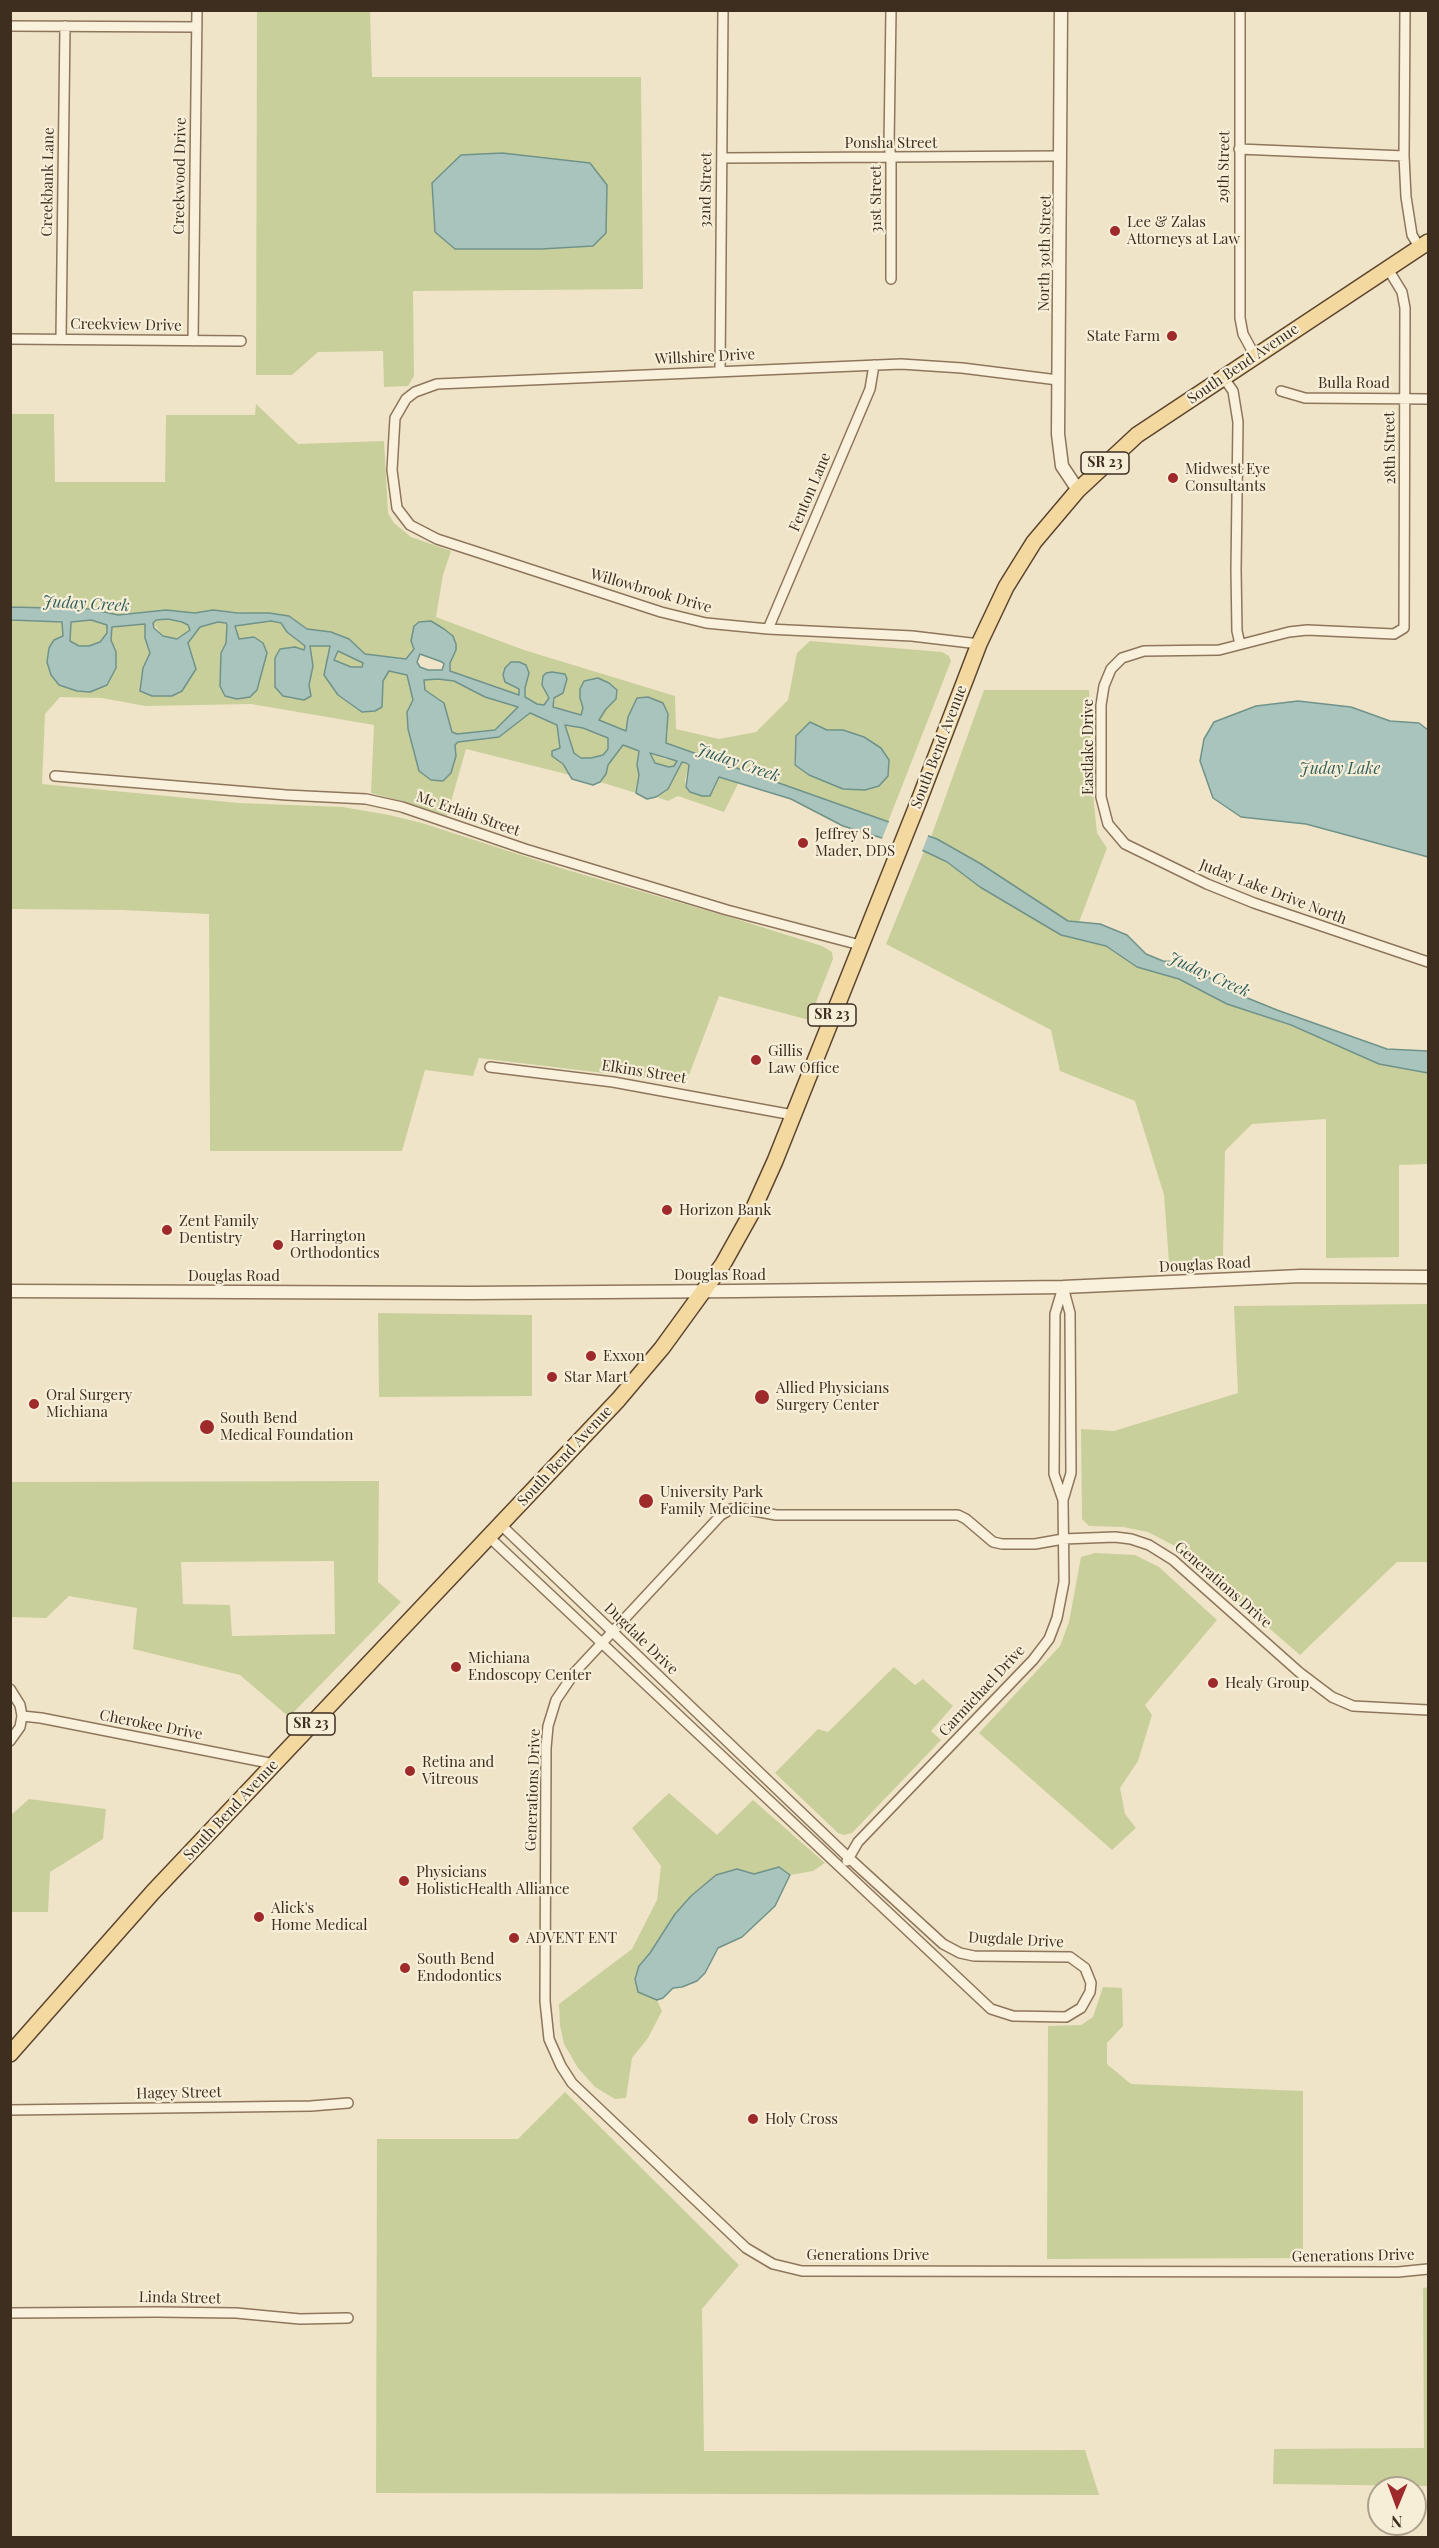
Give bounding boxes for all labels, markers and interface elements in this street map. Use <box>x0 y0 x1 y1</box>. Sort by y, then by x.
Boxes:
street label: Creekwood Drive <box>170 117 190 235</box>
street label: Creekbank Lane <box>38 127 58 237</box>
street label: 29th Street <box>1214 130 1234 204</box>
street label: Ponsha Street <box>845 134 937 152</box>
street label: 32nd Street <box>696 152 716 228</box>
street label: 31st Street <box>867 165 885 233</box>
street label: North 30th Street <box>1035 194 1055 312</box>
place label: Lee & Zalas Attorneys at Law <box>1127 213 1240 248</box>
marker: Lee & Zalas Attorneys at Law <box>1108 224 1122 238</box>
street label: Creekview Drive <box>70 315 182 335</box>
street label: South Bend Avenue <box>1184 320 1302 408</box>
place label: State Farm <box>1087 327 1160 345</box>
marker: State Farm <box>1165 329 1179 343</box>
street label: Willshire Drive <box>654 345 756 369</box>
street label: Bulla Road <box>1318 374 1390 392</box>
street label: 28th Street <box>1380 411 1400 485</box>
street label: Fenton Lane <box>785 450 835 534</box>
road number: SR 23 <box>1081 452 1129 474</box>
place label: Midwest Eye Consultants <box>1185 460 1270 495</box>
marker: Midwest Eye Consultants <box>1166 471 1180 485</box>
street label: Willowbrook Drive <box>588 565 714 617</box>
water label: Juday Creek <box>42 592 130 616</box>
street label: South Bend Avenue <box>907 683 971 811</box>
street label: Eastlake Drive <box>1079 699 1097 795</box>
water label: Juday Creek <box>694 740 782 786</box>
water label: Juday Lake <box>1300 759 1380 779</box>
street label: Mc Erlain Street <box>414 788 522 840</box>
place label: Jeffrey S. Mader, DDS <box>815 825 895 860</box>
marker: Jeffrey S. Mader, DDS <box>796 836 810 850</box>
street label: Juday Lake Drive North <box>1197 856 1349 928</box>
water label: Juday Creek <box>1165 948 1253 1002</box>
road number: SR 23 <box>808 1004 856 1026</box>
place label: Gillis Law Office <box>768 1042 839 1077</box>
marker: Gillis Law Office <box>749 1053 763 1067</box>
street label: Elkins Street <box>600 1056 688 1088</box>
place label: Horizon Bank <box>679 1201 771 1219</box>
marker: Horizon Bank <box>660 1203 674 1217</box>
place label: Zent Family Dentistry <box>179 1212 259 1247</box>
marker: Zent Family Dentistry <box>160 1223 174 1237</box>
place label: Harrington Orthodontics <box>290 1227 380 1262</box>
marker: Harrington Orthodontics <box>271 1238 285 1252</box>
street label: Douglas Road <box>1159 1254 1251 1276</box>
street label: Douglas Road <box>674 1266 766 1284</box>
street label: Douglas Road <box>188 1267 280 1285</box>
place label: Exxon <box>603 1347 645 1365</box>
marker: Exxon <box>584 1349 598 1363</box>
place label: Star Mart <box>564 1368 628 1386</box>
marker: Star Mart <box>545 1370 559 1384</box>
place label: Allied Physicians Surgery Center <box>776 1379 889 1414</box>
place label: Oral Surgery Michiana <box>46 1386 132 1421</box>
marker: Allied Physicians Surgery Center <box>753 1388 771 1406</box>
marker: Oral Surgery Michiana <box>27 1397 41 1411</box>
street label: South Bend Avenue <box>514 1402 616 1510</box>
place label: South Bend Medical Foundation <box>220 1409 353 1444</box>
marker: South Bend Medical Foundation <box>198 1418 216 1436</box>
place label: University Park Family Medicine <box>660 1483 771 1518</box>
marker: University Park Family Medicine <box>637 1492 655 1510</box>
street label: Generations Drive <box>1171 1538 1275 1632</box>
street label: Dugdale Drive <box>600 1599 682 1679</box>
street label: Carmichael Drive <box>935 1642 1029 1740</box>
place label: Michiana Endoscopy Center <box>468 1649 592 1684</box>
marker: Michiana Endoscopy Center <box>449 1660 463 1674</box>
place label: Healy Group <box>1225 1674 1309 1692</box>
marker: Healy Group <box>1206 1676 1220 1690</box>
street label: Cherokee Drive <box>98 1706 204 1744</box>
road number: SR 23 <box>287 1713 335 1735</box>
street label: Generations Drive <box>522 1728 544 1852</box>
place label: Retina and Vitreous <box>422 1753 494 1788</box>
street label: South Bend Avenue <box>180 1756 282 1864</box>
marker: Retina and Vitreous <box>403 1764 417 1778</box>
place label: Physicians HolisticHealth Alliance <box>416 1863 570 1898</box>
marker: Physicians HolisticHealth Alliance <box>397 1874 411 1888</box>
place label: Alick's Home Medical <box>271 1899 367 1934</box>
marker: Alick's Home Medical <box>252 1910 266 1924</box>
place label: ADVENT ENT <box>526 1929 617 1947</box>
street label: Dugdale Drive <box>968 1929 1064 1951</box>
marker: ADVENT ENT <box>507 1931 521 1945</box>
place label: South Bend Endodontics <box>417 1950 502 1985</box>
marker: South Bend Endodontics <box>398 1961 412 1975</box>
street label: Hagey Street <box>136 2083 222 2103</box>
place label: Holy Cross <box>765 2110 838 2128</box>
marker: Holy Cross <box>746 2112 760 2126</box>
street label: Generations Drive <box>807 2246 929 2264</box>
street label: Generations Drive <box>1291 2246 1415 2266</box>
street label: Linda Street <box>139 2288 221 2308</box>
north arrow <box>1367 2476 1427 2536</box>
text: N <box>1391 2512 1403 2533</box>

